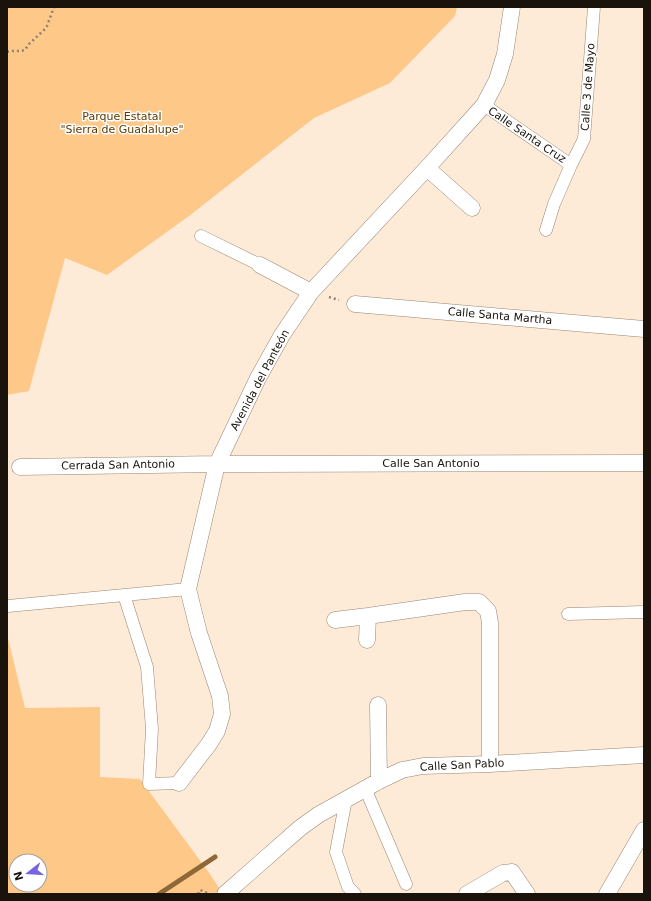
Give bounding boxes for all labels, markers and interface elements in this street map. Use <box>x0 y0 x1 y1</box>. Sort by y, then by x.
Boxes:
street label: Calle 3 de Mayo <box>578 42 598 131</box>
street label: Calle Santa Cruz <box>486 104 569 166</box>
park label: Parque Estatal "Sierra de Guadalupe" <box>61 110 184 136</box>
street label: Calle Santa Martha <box>447 305 553 327</box>
street label: Avenida del Panteón <box>228 327 292 433</box>
street label: Calle San Antonio <box>382 457 480 470</box>
street label: Cerrada San Antonio <box>61 458 175 472</box>
street label: Calle San Pablo <box>419 756 505 774</box>
north arrow <box>8 853 48 893</box>
text: N <box>11 869 26 882</box>

